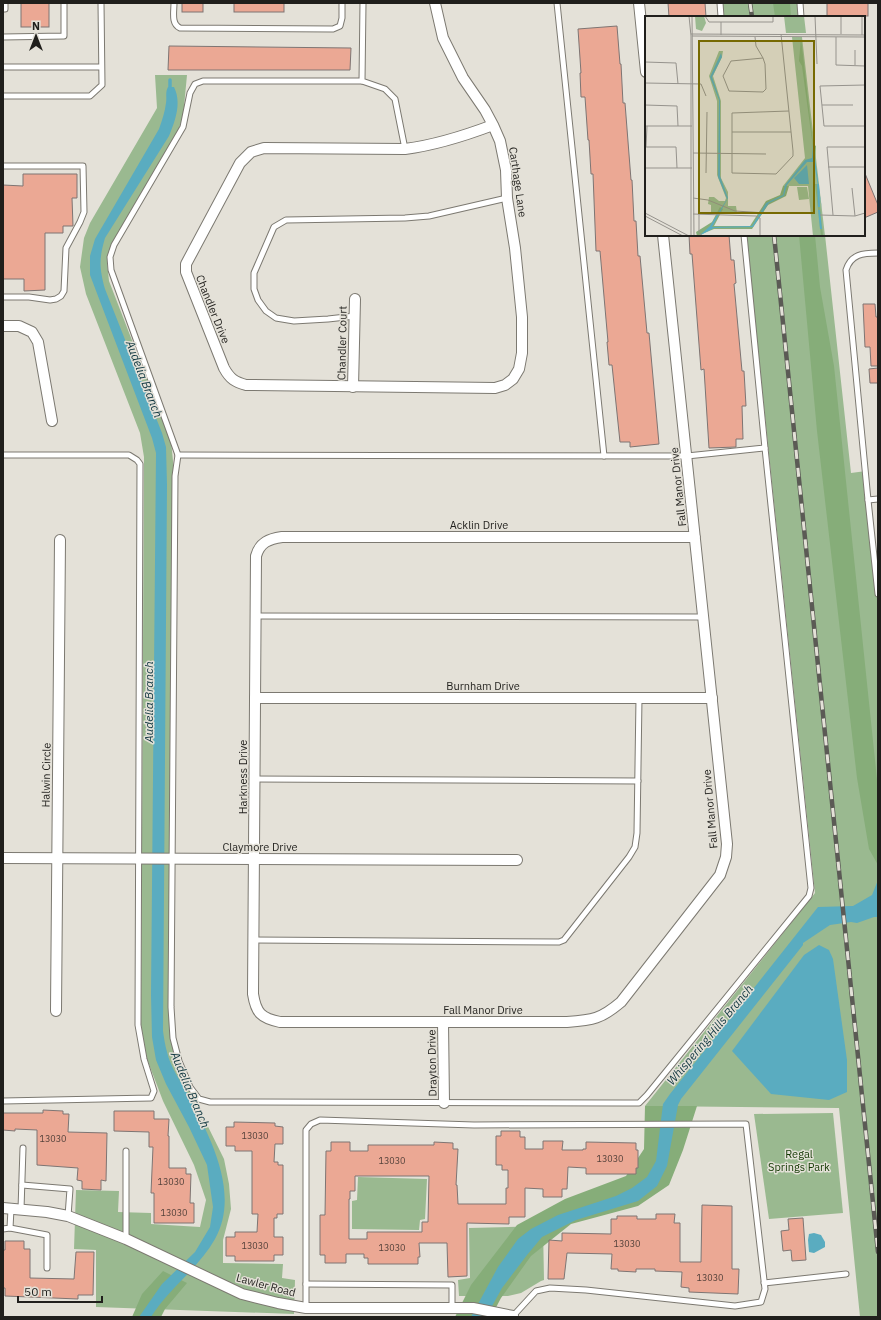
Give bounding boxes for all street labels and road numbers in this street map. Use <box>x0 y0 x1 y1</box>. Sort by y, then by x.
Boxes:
street label: Carthage Lane <box>506 146 530 218</box>
street label: Chandler Drive <box>193 273 233 345</box>
street label: Chandler Court <box>334 306 350 380</box>
street label: Fall Manor Drive <box>667 447 689 527</box>
street label: Acklin Drive <box>450 518 508 532</box>
street label: Burnham Drive <box>446 679 520 693</box>
street label: Harkness Drive <box>236 740 250 814</box>
street label: Halwin Circle <box>38 742 54 808</box>
street label: Fall Manor Drive <box>700 769 720 849</box>
street label: Claymore Drive <box>222 840 298 854</box>
street label: Fall Manor Drive <box>443 1003 523 1017</box>
street label: Drayton Drive <box>424 1029 440 1097</box>
street label: Lawler Road <box>235 1270 297 1300</box>

